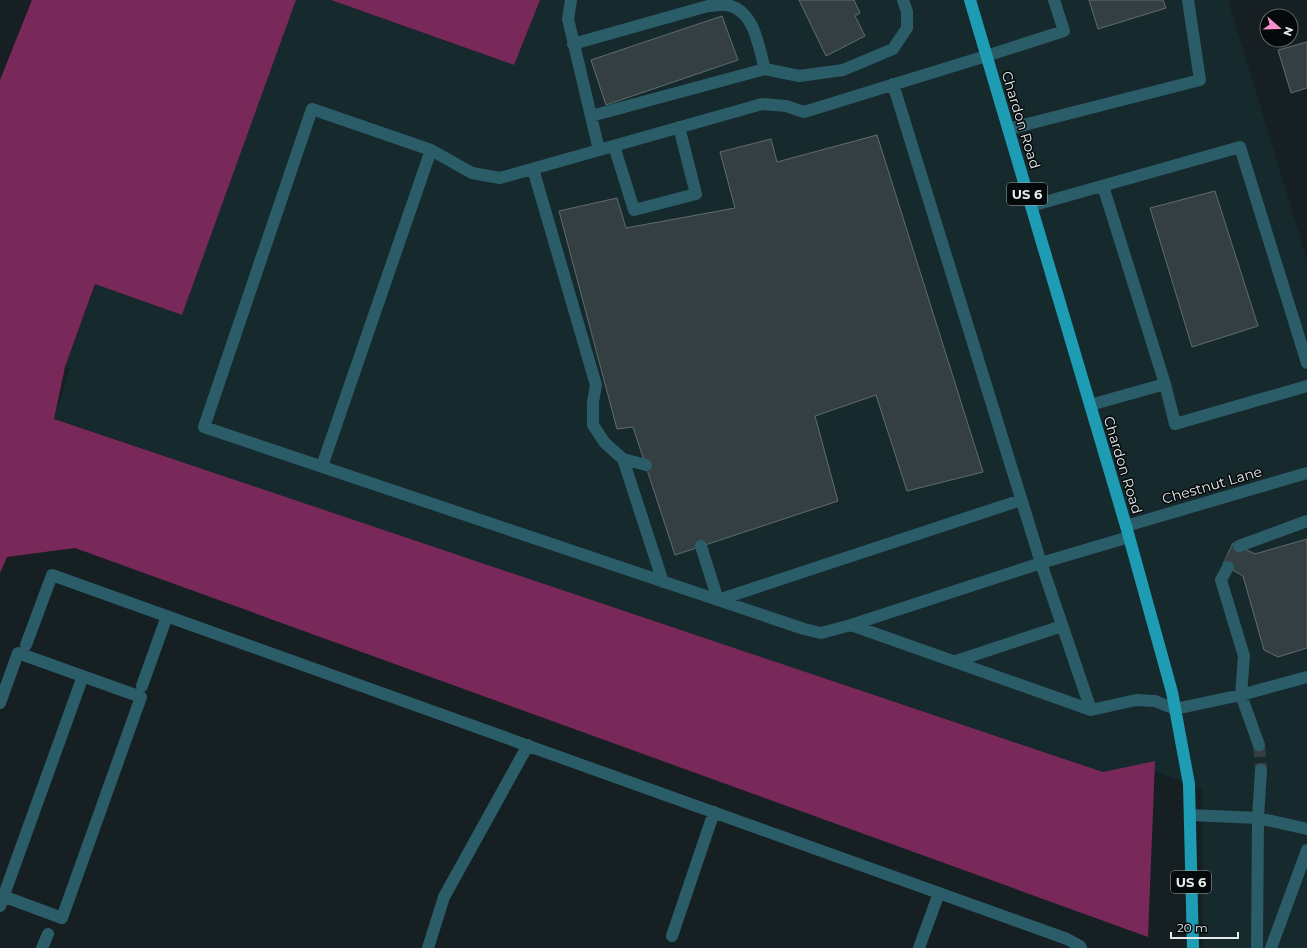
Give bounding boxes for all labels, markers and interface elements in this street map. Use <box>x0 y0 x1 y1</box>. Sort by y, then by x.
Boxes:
north arrow <box>1259 8 1299 48</box>
text: N <box>1280 25 1296 38</box>
street label: Chardon Road <box>998 69 1044 171</box>
road number: US 6 <box>1007 183 1047 205</box>
street label: Chardon Road <box>1100 414 1146 516</box>
street label: Chestnut Lane <box>1160 462 1264 508</box>
road number: US 6 <box>1171 871 1211 893</box>
scale bar <box>1171 914 1238 940</box>
text: 20 m <box>1177 920 1208 935</box>

